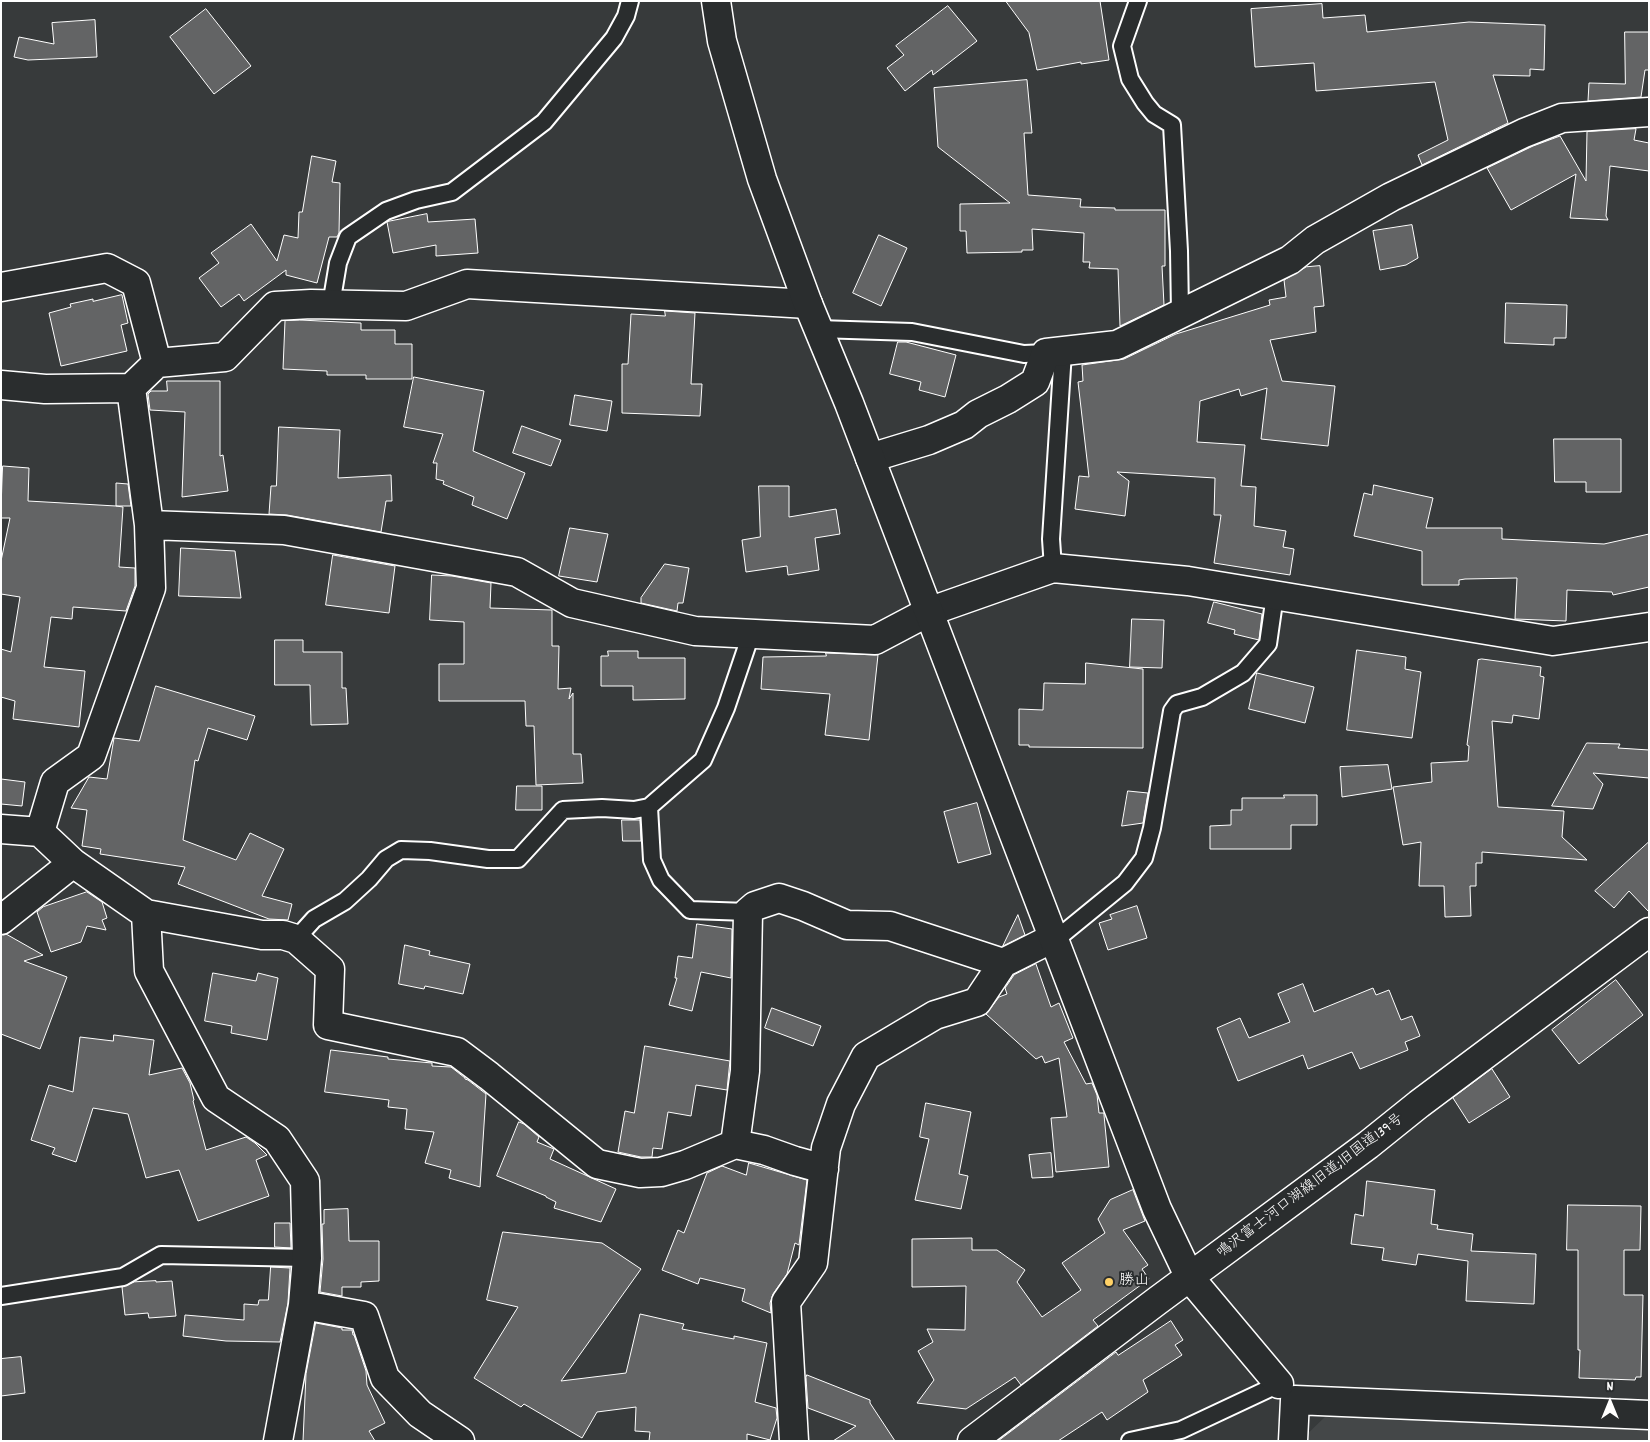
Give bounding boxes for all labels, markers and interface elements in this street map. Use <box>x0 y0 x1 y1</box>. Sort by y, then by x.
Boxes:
street label: 鳴沢富士河口湖線旧道;旧国道139号 <box>1214 1111 1408 1263</box>
place label: 勝山 <box>1119 1273 1149 1291</box>
marker: 勝山 <box>1103 1276 1115 1288</box>
north arrow <box>1585 1377 1635 1427</box>
text: N <box>1607 1377 1613 1397</box>

